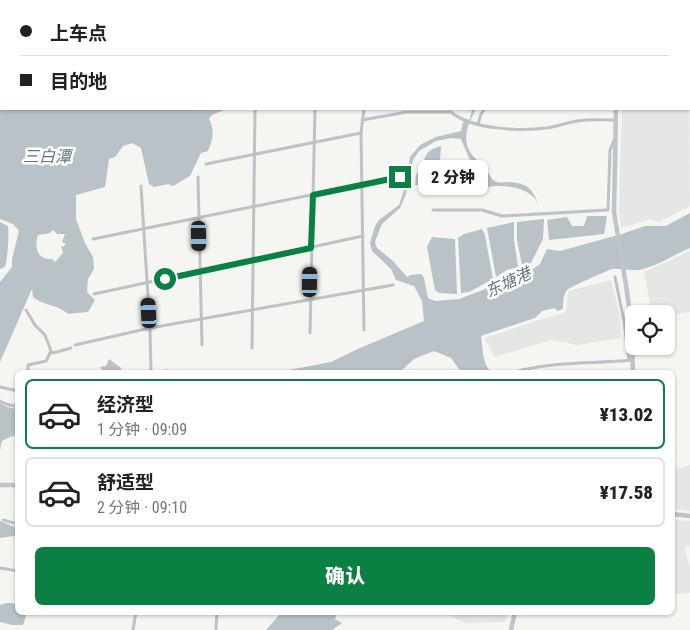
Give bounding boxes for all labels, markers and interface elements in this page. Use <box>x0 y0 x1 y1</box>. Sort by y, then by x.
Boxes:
text: 上车点 <box>50 22 107 45</box>
text: 目的地 <box>50 70 107 93</box>
water label: 三白潭 <box>23 147 74 166</box>
callout: 2 分钟 <box>418 160 488 194</box>
route end <box>389 166 411 188</box>
text: 2 分钟 <box>431 168 475 187</box>
car <box>191 221 206 251</box>
water label: 东塘港 <box>482 263 536 301</box>
car <box>302 267 317 297</box>
route start <box>154 268 176 290</box>
car <box>140 298 157 328</box>
map controls <box>625 305 675 355</box>
button: locate <box>625 305 675 355</box>
icon: car <box>37 392 82 437</box>
text: 经济型 <box>97 393 154 416</box>
text: ¥13.02 <box>600 403 653 426</box>
text: 1 分钟 · 09:09 <box>97 420 187 439</box>
icon: car <box>37 470 82 515</box>
text: 舒适型 <box>97 471 154 494</box>
text: ¥17.58 <box>600 481 653 504</box>
text: 2 分钟 · 09:10 <box>97 498 187 517</box>
button: 确认 <box>35 547 655 605</box>

